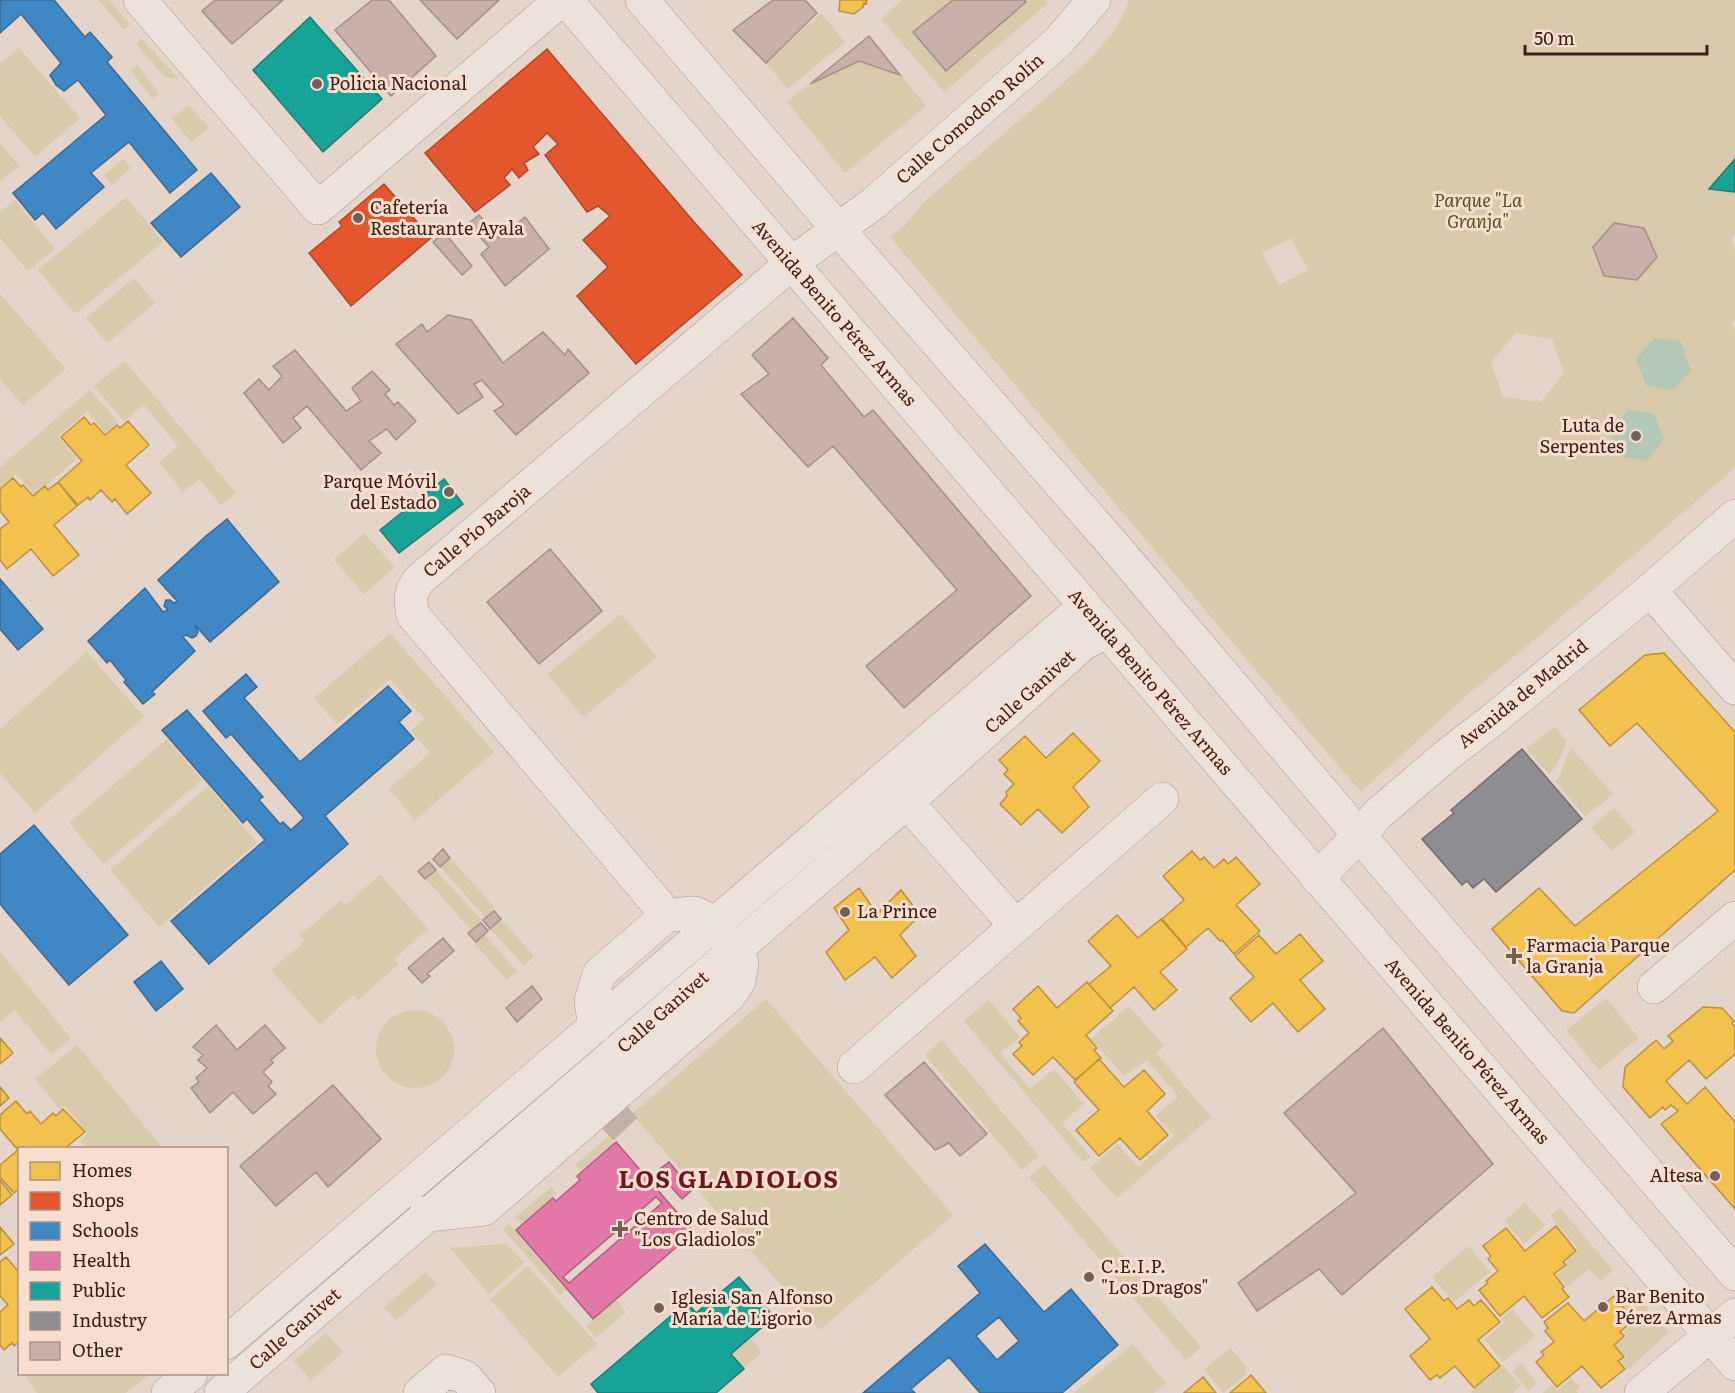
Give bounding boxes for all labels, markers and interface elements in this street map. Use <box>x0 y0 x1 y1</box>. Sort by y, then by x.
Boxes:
scale bar <box>1525 18 1706 56</box>
text: 50 m <box>1534 24 1575 51</box>
street label: Calle Comodoro Rolín <box>889 46 1049 190</box>
place label: Policia Nacional <box>329 69 467 96</box>
marker: Policia Nacional <box>310 77 324 91</box>
park label: Parque "La Granja" <box>1434 186 1523 234</box>
place label: Cafetería Restaurante Ayala <box>370 193 524 241</box>
marker: Cafetería Restaurante Ayala <box>351 211 365 225</box>
street label: Avenida Benito Pérez Armas <box>746 213 924 411</box>
place label: Luta de Serpentes <box>1540 411 1624 459</box>
marker: Luta de Serpentes <box>1629 429 1643 443</box>
place label: Parque Móvil del Estado <box>323 467 437 515</box>
street label: Calle Pío Baroja <box>416 477 536 583</box>
marker: Parque Móvil del Estado <box>442 485 456 499</box>
street label: Avenida Benito Pérez Armas <box>1062 582 1240 780</box>
street label: Avenida de Madrid <box>1451 632 1593 754</box>
street label: Calle Ganivet <box>978 642 1081 739</box>
place label: La Prince <box>857 897 937 924</box>
marker: La Prince <box>838 905 852 919</box>
place label: Farmacia Parque la Granja <box>1526 931 1670 979</box>
marker: Farmacia Parque la Granja <box>1507 949 1521 963</box>
street label: Avenida Benito Pérez Armas <box>1379 951 1557 1149</box>
street label: Calle Ganivet <box>610 963 714 1058</box>
legend <box>18 1147 228 1375</box>
text: Homes <box>72 1156 132 1183</box>
district label: LOS GLADIOLOS <box>618 1160 840 1195</box>
place label: Altesa <box>1650 1161 1703 1188</box>
marker: Altesa <box>1708 1169 1722 1183</box>
text: Shops <box>72 1186 124 1213</box>
place label: Centro de Salud "Los Gladiolos" <box>634 1204 769 1252</box>
text: Schools <box>72 1216 138 1243</box>
marker: Centro de Salud "Los Gladiolos" <box>611 1220 629 1238</box>
text: Health <box>72 1246 131 1273</box>
place label: C.E.I.P. "Los Dragos" <box>1101 1252 1208 1300</box>
marker: C.E.I.P. "Los Dragos" <box>1082 1270 1096 1284</box>
text: Public <box>72 1276 126 1303</box>
street label: Calle Ganivet <box>242 1280 346 1375</box>
place label: Bar Benito Pérez Armas <box>1615 1282 1721 1330</box>
place label: Iglesia San Alfonso María de Ligorio <box>671 1283 833 1331</box>
marker: Bar Benito Pérez Armas <box>1596 1300 1610 1314</box>
marker: Iglesia San Alfonso María de Ligorio <box>652 1301 666 1315</box>
text: Industry <box>72 1306 148 1333</box>
text: Other <box>72 1336 123 1363</box>

